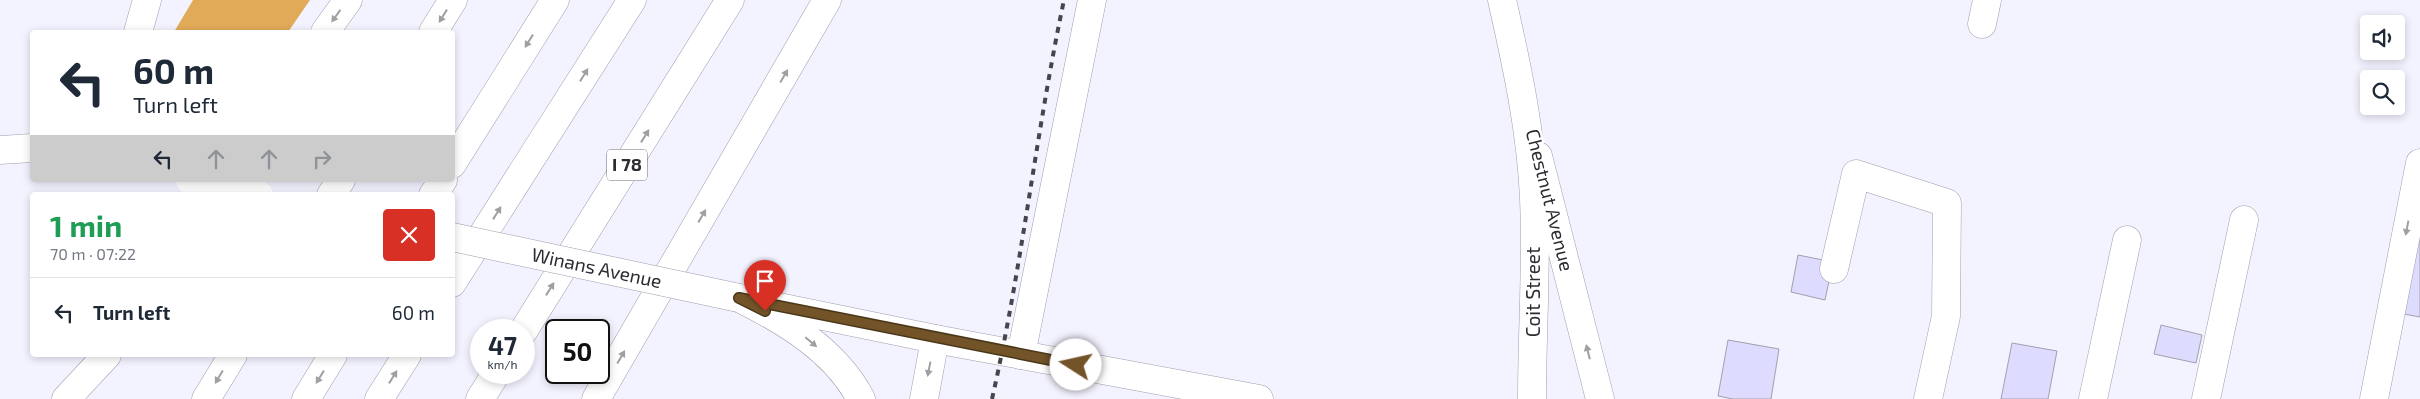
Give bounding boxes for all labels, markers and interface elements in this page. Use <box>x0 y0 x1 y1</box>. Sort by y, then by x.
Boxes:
one-way arrow <box>331 9 341 23</box>
one-way arrow <box>438 10 447 23</box>
map controls <box>2360 15 2405 115</box>
button: sound <box>2360 15 2405 60</box>
one-way arrow <box>525 35 534 48</box>
text: 60 m <box>133 49 214 91</box>
icon: left <box>50 50 115 115</box>
one-way arrow <box>580 69 589 82</box>
one-way arrow <box>779 69 788 82</box>
button: search <box>2360 70 2405 115</box>
text: Turn left <box>133 91 218 117</box>
street label: Chestnut Avenue <box>1522 126 1579 273</box>
one-way arrow <box>640 130 650 143</box>
icon: left <box>149 145 177 173</box>
icon: ahead <box>202 145 230 173</box>
icon: ahead <box>255 145 283 173</box>
icon: right <box>308 145 336 173</box>
road number: I 78 <box>607 150 647 180</box>
one-way arrow <box>493 206 502 219</box>
text: 1 min <box>50 207 122 243</box>
button: close <box>383 209 435 261</box>
one-way arrow <box>698 210 707 223</box>
one-way arrow <box>2403 221 2411 237</box>
street label: Winans Avenue <box>530 242 664 292</box>
text: 70 m · 07:22 <box>50 244 136 263</box>
street label: Coit Street <box>1521 247 1544 337</box>
pin <box>744 260 786 311</box>
icon: arrive <box>751 267 779 295</box>
one-way arrow <box>545 282 554 295</box>
icon: left <box>50 299 78 327</box>
text: Turn left <box>93 301 170 324</box>
text: 60 m <box>392 301 435 324</box>
speed limit sign: 50 <box>545 319 610 384</box>
text: 47 <box>488 330 517 360</box>
one-way arrow <box>804 336 817 347</box>
position arrow <box>1049 338 1101 390</box>
one-way arrow <box>1584 344 1592 359</box>
one-way arrow <box>616 350 625 363</box>
text: km/h <box>488 357 517 371</box>
one-way arrow <box>925 361 933 377</box>
one-way arrow <box>215 370 224 384</box>
one-way arrow <box>315 370 324 384</box>
one-way arrow <box>389 370 398 384</box>

